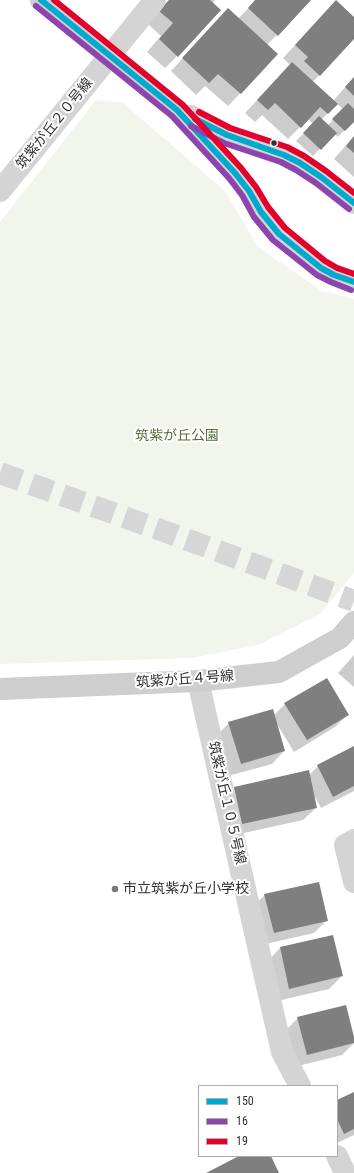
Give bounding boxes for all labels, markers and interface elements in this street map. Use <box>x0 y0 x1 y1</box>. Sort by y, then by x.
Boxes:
street label: 筑紫が丘２０号線 <box>13 75 97 173</box>
unlabelled marker <box>269 138 279 148</box>
park label: 筑紫が丘公園 <box>135 428 219 444</box>
street label: 筑紫が丘４号線 <box>136 668 234 692</box>
street label: 筑紫が丘１０５号線 <box>204 740 248 866</box>
place label: 市立筑紫が丘小学校 <box>123 881 249 897</box>
marker: 市立筑紫が丘小学校 <box>110 884 120 894</box>
legend <box>198 1085 338 1157</box>
text: 150 <box>236 1094 254 1108</box>
text: 16 <box>236 1114 248 1128</box>
text: 19 <box>236 1134 248 1148</box>

